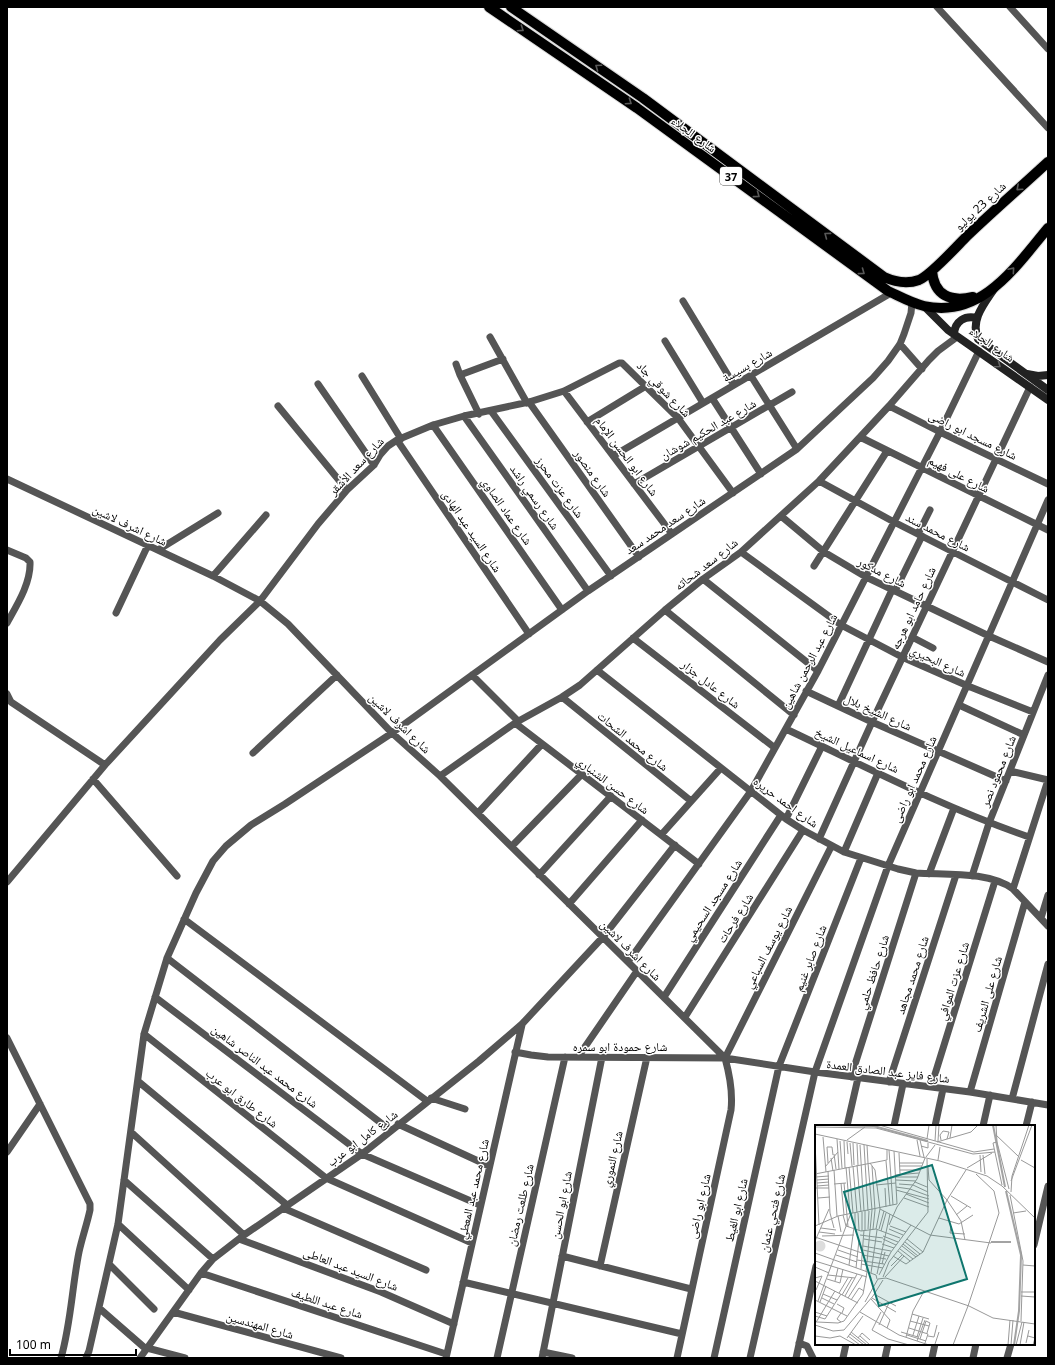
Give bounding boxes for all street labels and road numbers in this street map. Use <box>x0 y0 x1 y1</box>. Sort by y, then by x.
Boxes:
street label: شارع الجلاء <box>668 112 720 156</box>
road number: 37 <box>720 167 742 185</box>
street label: شارع 23 يوليو <box>950 178 1010 234</box>
street label: شارع الجلاء <box>966 322 1018 366</box>
street label: شارع بسيسة <box>719 344 775 386</box>
street label: شارع شوقي جاد <box>632 357 695 422</box>
street label: شارع عبد الحكيم شوشان <box>657 394 759 463</box>
street label: شارع مسجد ابو راضى <box>926 406 1020 464</box>
street label: شارع ابو الحسن الإمام <box>591 413 663 499</box>
street label: شارع سعد الأشقر <box>324 433 388 500</box>
street label: شارع منصور <box>570 445 616 500</box>
street label: شارع على فهيم <box>925 451 993 497</box>
street label: شارع عزت محرز <box>531 452 588 521</box>
street label: شارع رسمي راشد <box>505 461 564 534</box>
street label: شارع عماد الصاوي <box>476 474 537 549</box>
street label: شارع السيد عبد الهادى <box>438 486 506 576</box>
street label: شارع سعد محمد سعد <box>622 492 709 558</box>
street label: شارع اشرف لاشين <box>90 500 170 550</box>
street label: شارع محمد سند <box>903 508 973 556</box>
street label: شارع سعد شحاته <box>671 534 741 594</box>
street label: شارع مدكور <box>854 552 909 591</box>
street label: شارع حامد ابو هرجه <box>886 564 940 652</box>
street label: شارع عبد الرحمن شاهين <box>777 610 841 712</box>
street label: شارع البحيري <box>907 641 969 683</box>
street label: شارع عادل جزار <box>677 655 744 712</box>
street label: شارع اشرف لاشين <box>365 689 435 757</box>
street label: شارع الشيخ بلال <box>841 689 915 735</box>
street label: شارع محمد الشحات <box>594 707 672 775</box>
street label: شارع اسماعيل الشيخ <box>812 723 902 777</box>
street label: شارع محمد ابو راضى <box>887 733 941 825</box>
street label: شارع محمود نصر <box>976 733 1020 810</box>
street label: شارع حسن الشنباري <box>572 752 653 820</box>
street label: شارع احمد حريره <box>750 773 822 831</box>
street label: شارع مسجد السحيمي <box>680 855 748 946</box>
street label: شارع فرحات <box>713 890 757 946</box>
street label: شارع يوسف السباعي <box>740 903 798 992</box>
street label: شارع اشرف لاشين <box>597 916 665 984</box>
street label: شارع صابر غنيم <box>790 922 830 994</box>
street label: شارع حافظ حلمي <box>853 932 895 1012</box>
street label: شارع محمد مجاهد <box>891 934 933 1016</box>
street label: شارع عزت الموافي <box>933 940 975 1023</box>
street label: شارع على الشريف <box>968 954 1006 1034</box>
street label: شارع محمد عبد الناصر شاهين <box>208 1020 322 1112</box>
street label: شارع حمودة ابو سمره <box>573 1038 667 1055</box>
street label: شارع فايز عبد الصادق العمدة <box>825 1055 951 1087</box>
street label: شارع طارق ابو عرب <box>202 1064 282 1132</box>
street label: شارع كامل ابو عرب <box>323 1106 401 1170</box>
street label: شارع النموري <box>597 1129 629 1189</box>
street label: شارع محمد عبد المعطي <box>453 1137 495 1241</box>
street label: شارع طلعت رمضان <box>502 1162 538 1248</box>
street label: شارع ابو الحسن <box>546 1169 576 1241</box>
street label: شارع ابو راضى <box>683 1172 715 1240</box>
street label: شارع فتحي عثمان <box>755 1172 791 1254</box>
street label: شارع ابو الغيط <box>720 1176 752 1243</box>
street label: شارع السيد عبد العاطى <box>301 1243 401 1295</box>
street label: شارع عبد اللطيف <box>289 1283 365 1323</box>
street label: شارع المهندسين <box>224 1307 296 1343</box>

